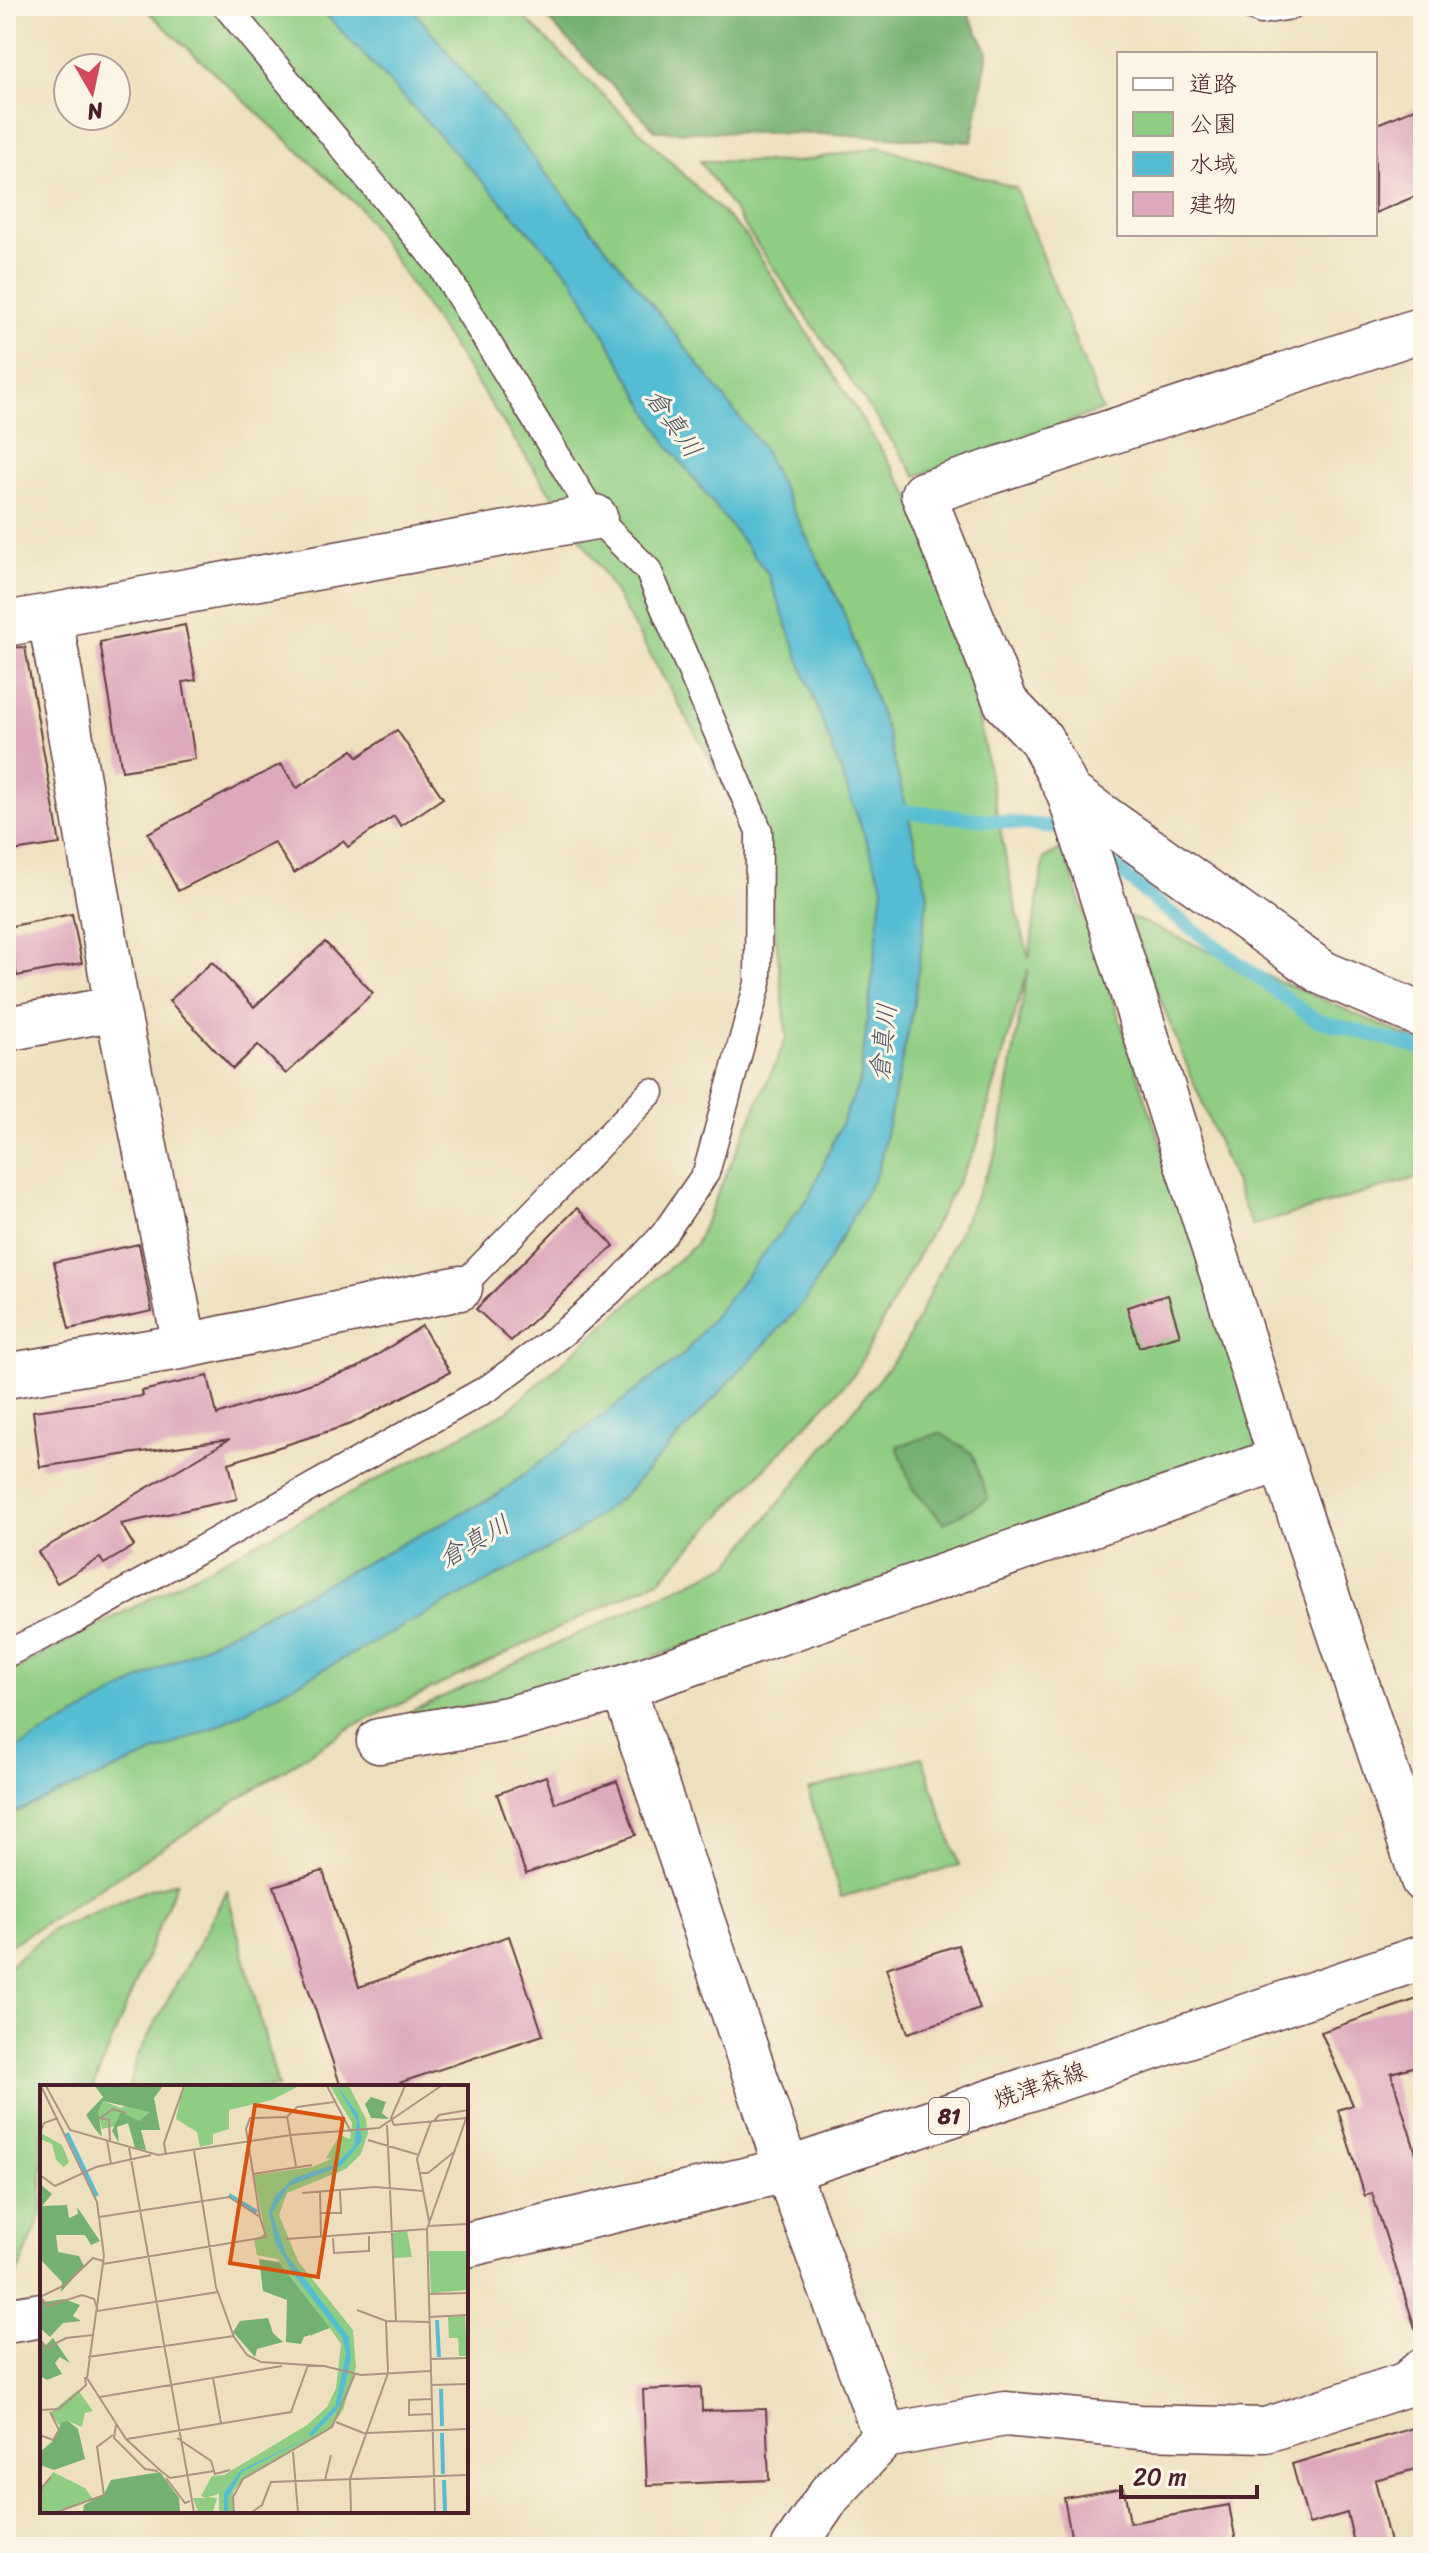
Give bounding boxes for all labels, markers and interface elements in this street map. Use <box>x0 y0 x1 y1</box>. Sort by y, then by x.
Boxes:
north arrow <box>52 52 132 132</box>
legend <box>1117 52 1377 236</box>
text: 道路 <box>1189 63 1237 105</box>
text: N <box>84 91 107 132</box>
text: 公園 <box>1189 103 1237 145</box>
text: 水域 <box>1189 143 1237 185</box>
text: 建物 <box>1189 183 1237 225</box>
water label: 倉真川 <box>633 378 715 468</box>
water label: 倉真川 <box>856 1001 910 1083</box>
water label: 倉真川 <box>429 1502 519 1580</box>
street label: 焼津森線 <box>988 2050 1092 2120</box>
inset map <box>40 2085 468 2513</box>
road number: 81 <box>929 2098 969 2134</box>
scale bar <box>1121 2449 1257 2499</box>
text: 20 m <box>1133 2456 1187 2498</box>

